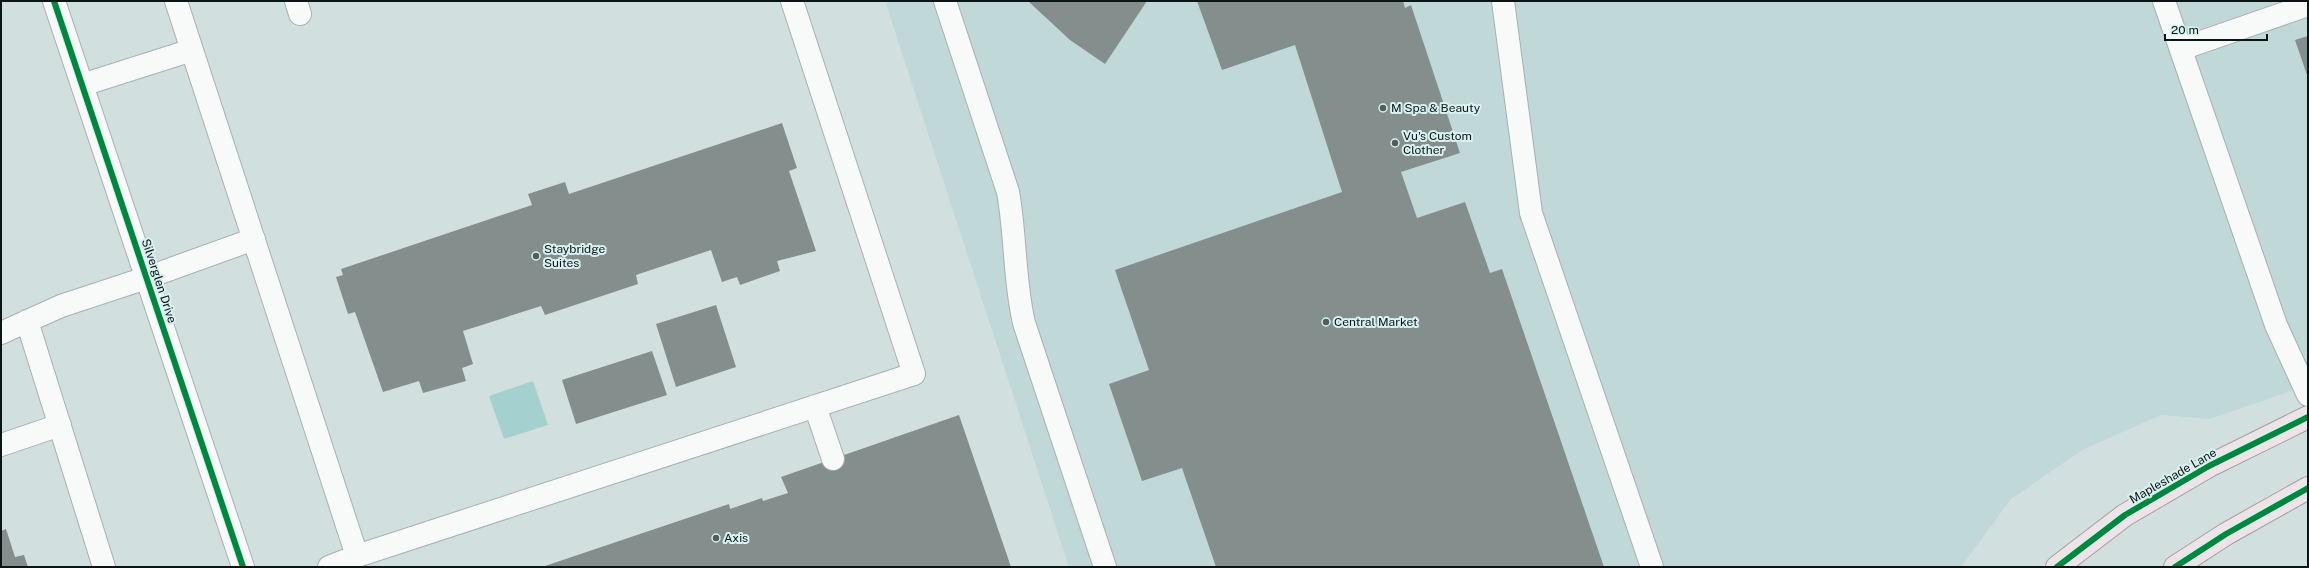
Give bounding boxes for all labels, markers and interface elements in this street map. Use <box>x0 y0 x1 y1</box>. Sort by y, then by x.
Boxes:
scale bar <box>2165 16 2267 42</box>
text: 20 m <box>2171 23 2199 37</box>
place label: M Spa & Beauty <box>1391 101 1481 115</box>
marker: M Spa & Beauty <box>1378 103 1388 113</box>
place label: Vu's Custom Clother <box>1403 129 1472 157</box>
marker: Vu's Custom Clother <box>1390 138 1400 148</box>
street label: Silverglen Drive <box>139 237 179 325</box>
place label: Staybridge Suites <box>544 242 606 270</box>
marker: Staybridge Suites <box>531 251 541 261</box>
place label: Central Market <box>1334 315 1418 329</box>
marker: Central Market <box>1321 317 1331 327</box>
street label: Mapleshade Lane <box>2127 445 2219 507</box>
place label: Axis <box>724 531 748 545</box>
marker: Axis <box>711 533 721 543</box>

